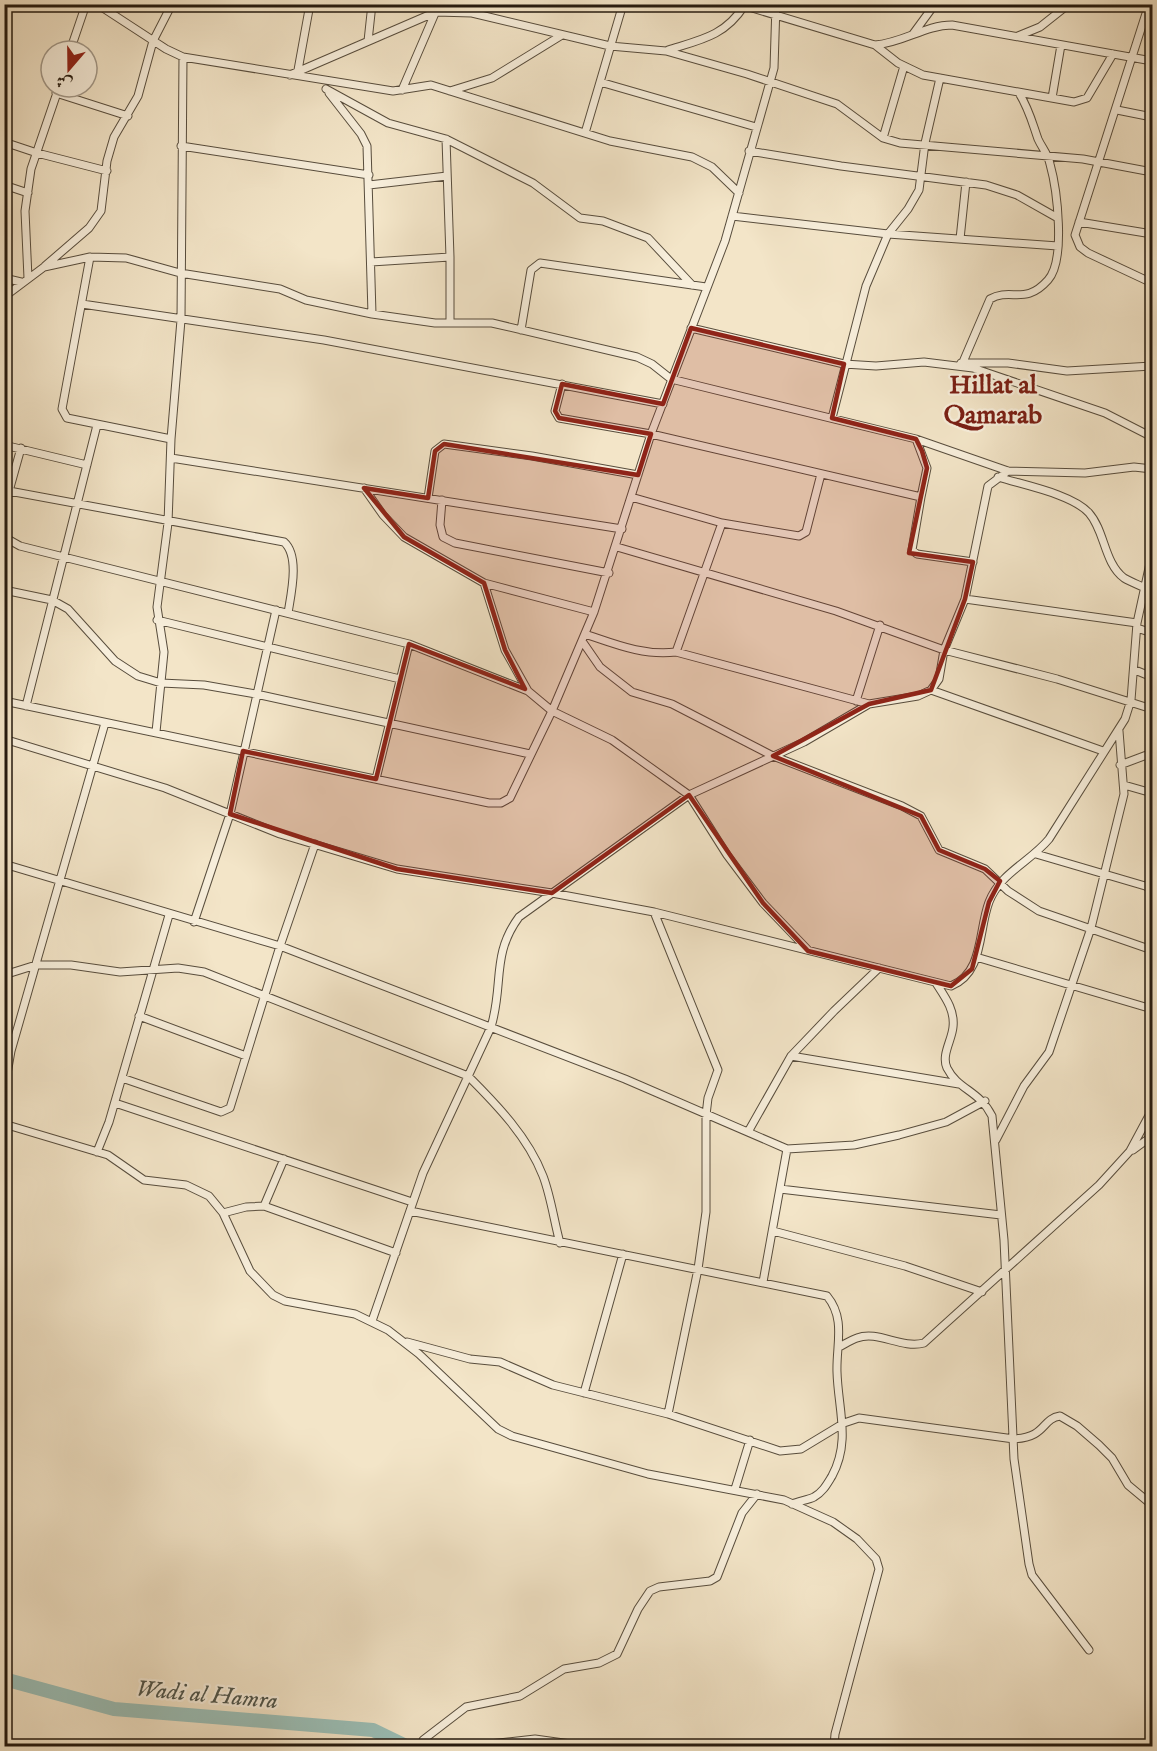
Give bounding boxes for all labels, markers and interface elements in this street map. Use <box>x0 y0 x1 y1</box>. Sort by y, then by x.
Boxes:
north arrow <box>39 39 99 99</box>
text: ش <box>54 69 75 93</box>
district label: Hillat al Qamarab <box>944 369 1042 432</box>
water label: Wadi al Hamra <box>135 1674 279 1717</box>

